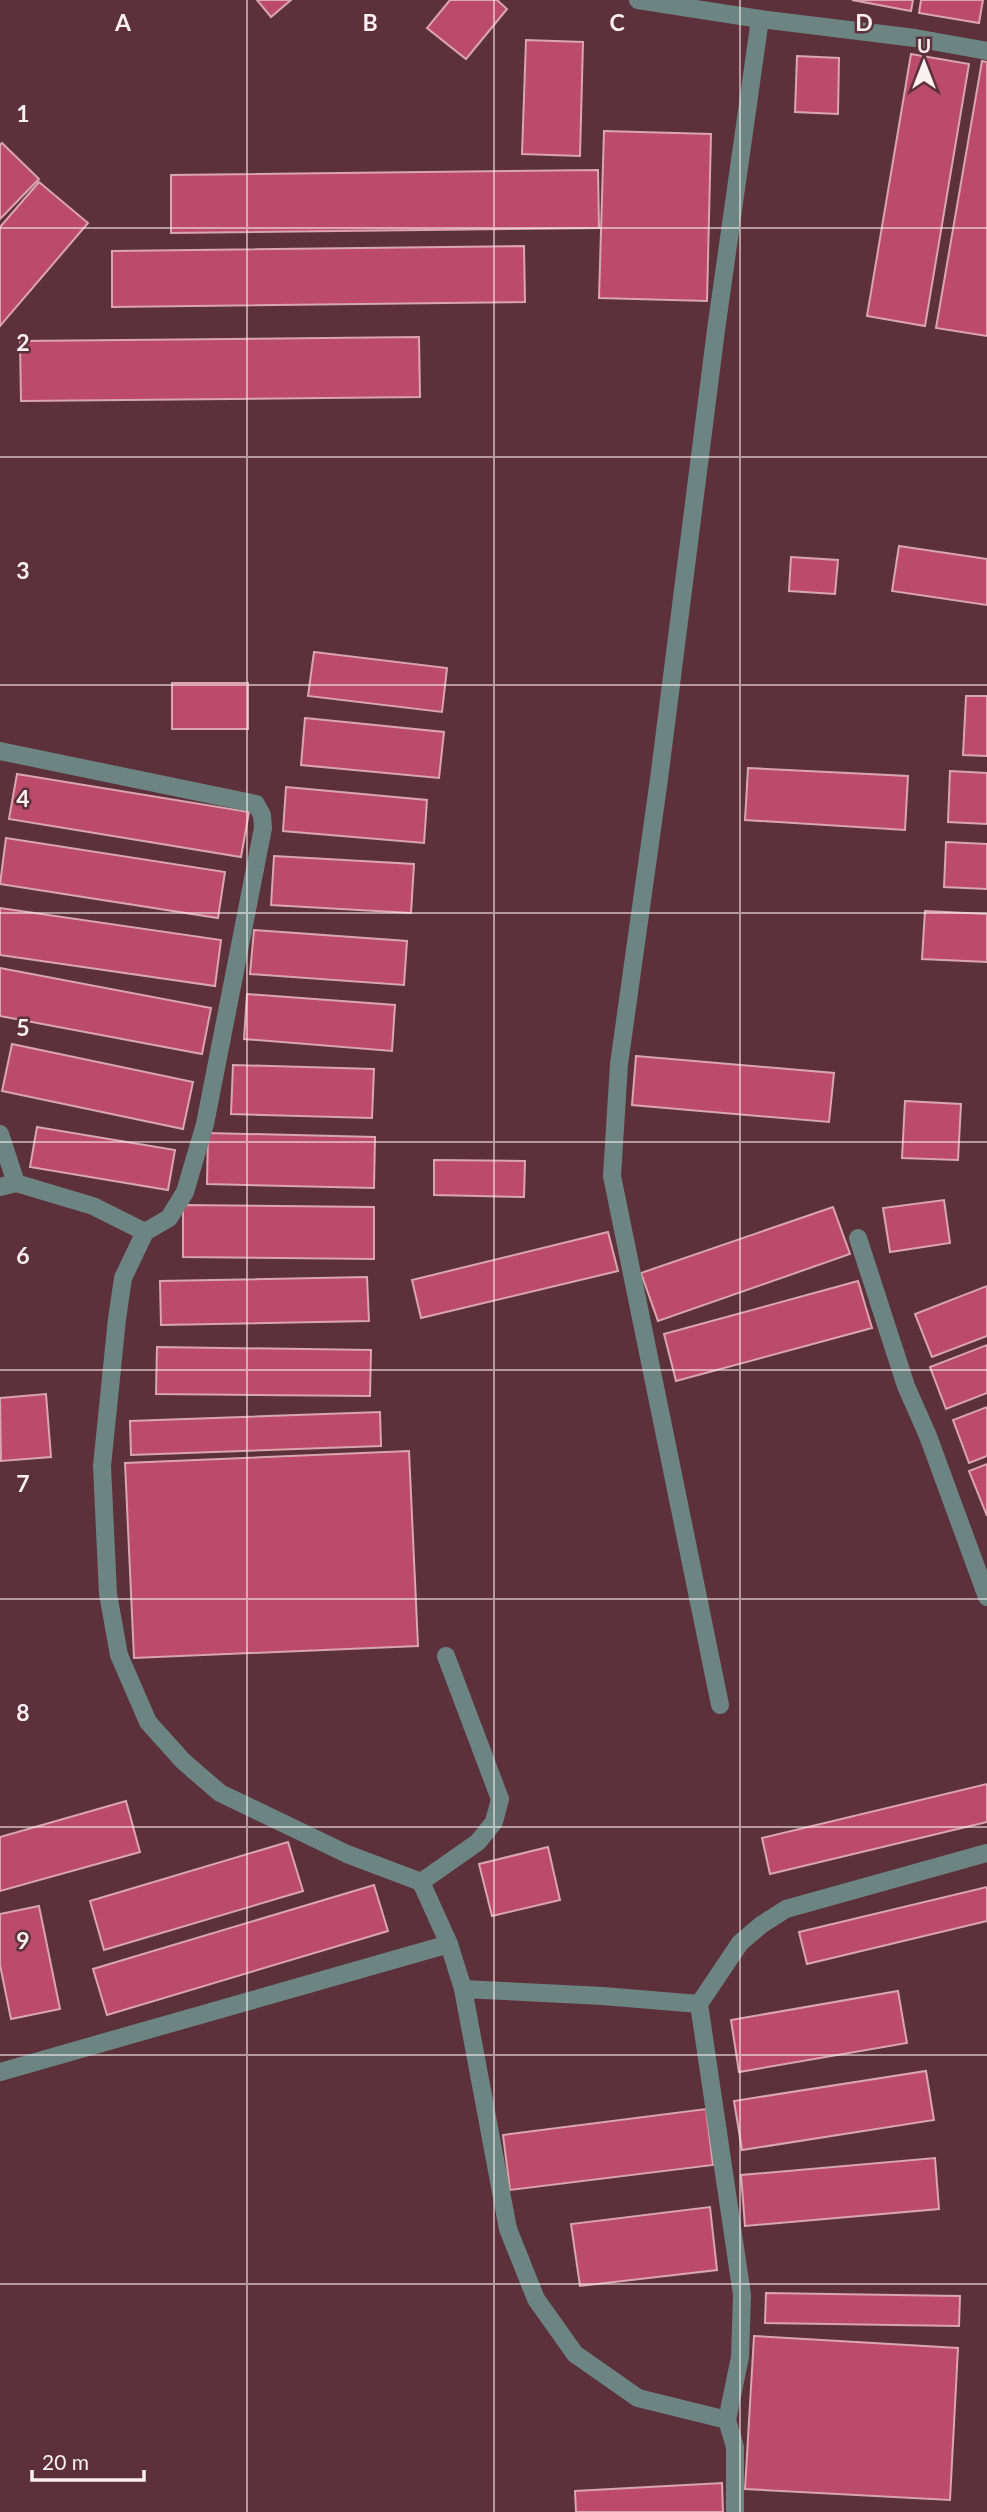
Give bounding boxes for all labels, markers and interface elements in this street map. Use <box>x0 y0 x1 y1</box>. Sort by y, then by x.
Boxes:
text: A <box>114 8 132 36</box>
text: B <box>362 8 378 36</box>
text: C <box>609 8 625 36</box>
text: D <box>855 8 873 36</box>
north arrow <box>889 28 959 98</box>
text: U <box>917 34 931 57</box>
text: 1 <box>16 99 30 127</box>
text: 2 <box>16 328 30 356</box>
text: 3 <box>16 556 30 584</box>
text: 4 <box>16 784 30 812</box>
text: 5 <box>16 1013 30 1041</box>
text: 6 <box>16 1241 30 1269</box>
text: 7 <box>16 1469 30 1497</box>
text: 8 <box>16 1698 30 1726</box>
text: 9 <box>16 1926 30 1954</box>
scale bar <box>32 2438 144 2482</box>
text: 20 m <box>42 2449 89 2474</box>

